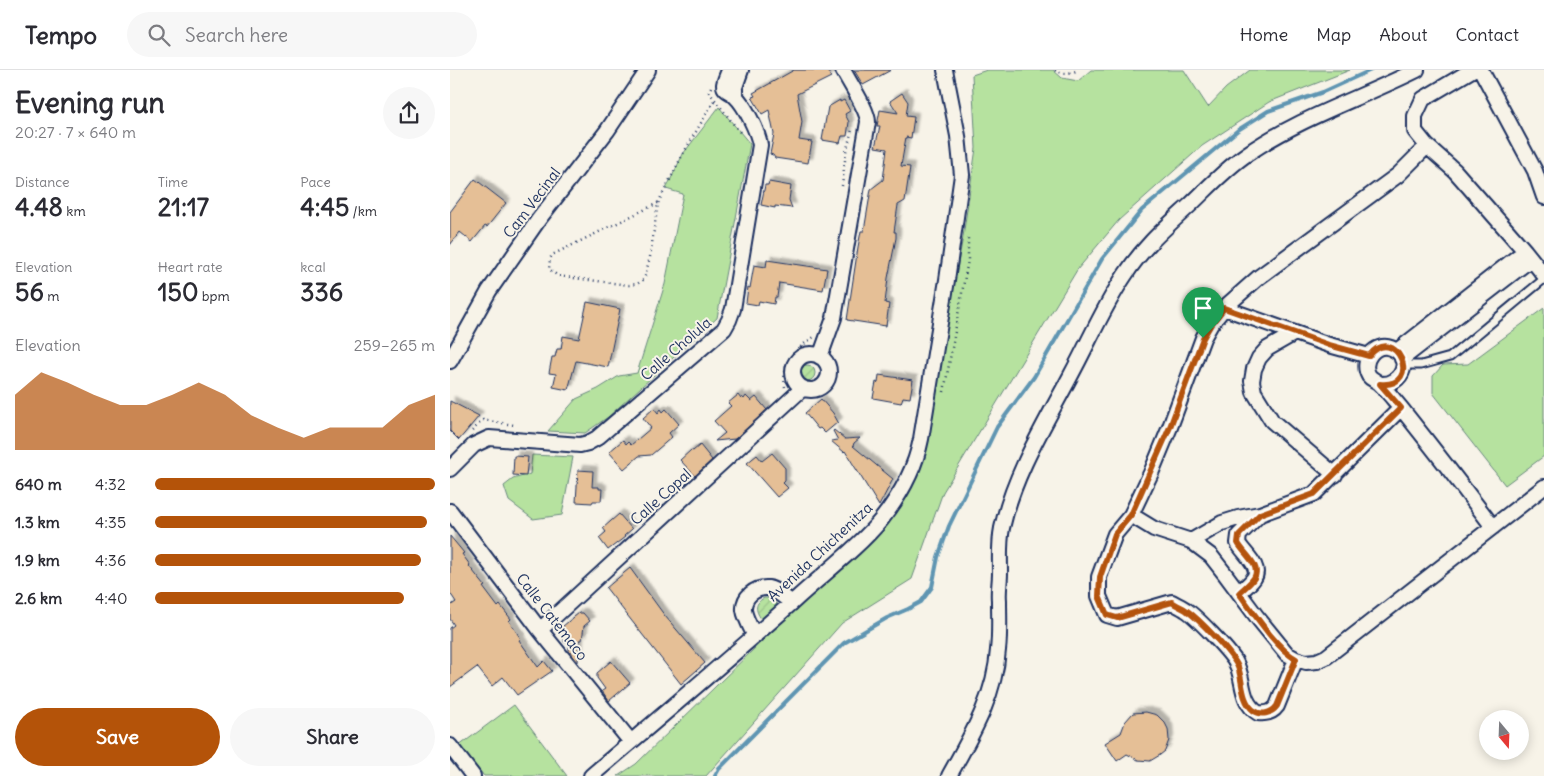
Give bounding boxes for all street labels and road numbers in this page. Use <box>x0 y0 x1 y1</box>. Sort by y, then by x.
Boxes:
street label: Cam Vecinal <box>499 164 564 242</box>
street label: Calle Cholula <box>636 312 715 385</box>
street label: Calle Copal <box>626 464 695 529</box>
street label: Avenida Chichenitza <box>763 498 877 605</box>
street label: Calle Catemaco <box>512 569 592 664</box>

